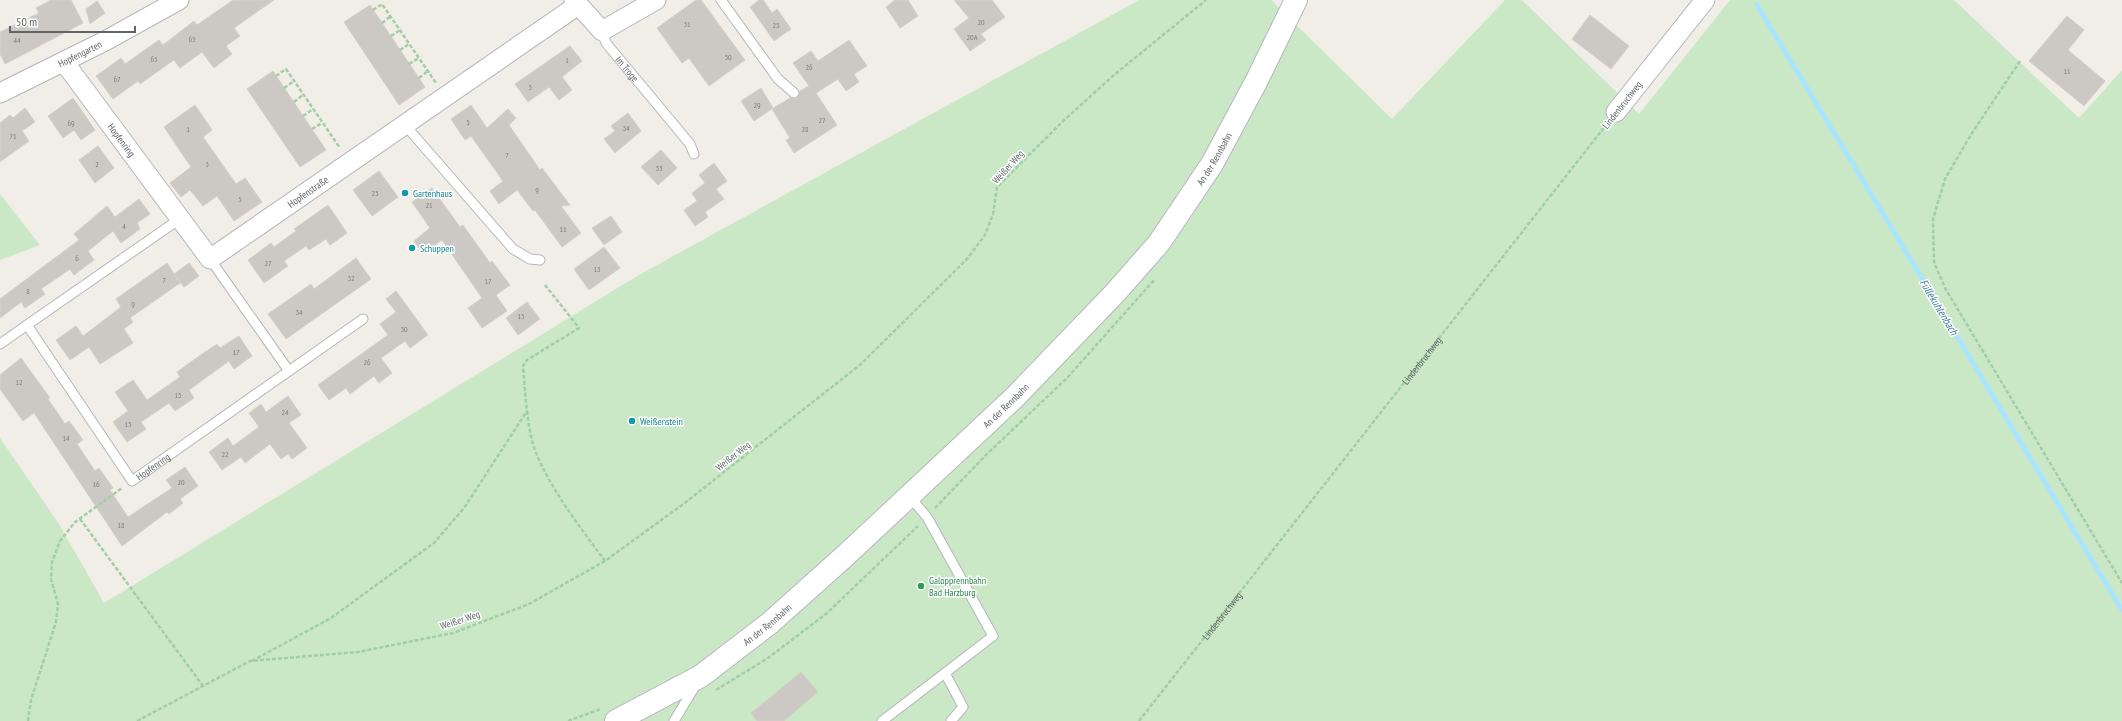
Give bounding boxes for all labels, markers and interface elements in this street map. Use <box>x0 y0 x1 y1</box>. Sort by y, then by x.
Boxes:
scale bar <box>10 8 135 34</box>
text: 50 m <box>16 14 37 29</box>
house number: 20 <box>977 17 985 27</box>
house number: 31 <box>683 19 691 29</box>
house number: 25 <box>772 20 780 30</box>
house number: 20A <box>967 32 978 42</box>
house number: 63 <box>188 34 196 44</box>
house number: 44 <box>13 35 21 45</box>
street label: Hopfengarten <box>56 37 104 70</box>
house number: 30 <box>724 52 732 62</box>
street label: Im Troge <box>613 53 642 84</box>
house number: 65 <box>150 54 158 64</box>
house number: 1 <box>565 55 569 65</box>
house number: 26 <box>805 62 813 72</box>
house number: 11 <box>2063 66 2071 76</box>
house number: 67 <box>113 74 121 84</box>
street label: Lindenbruchweg <box>1599 78 1645 132</box>
house number: 3 <box>528 82 532 92</box>
house number: 29 <box>753 100 761 110</box>
house number: 27 <box>818 115 826 125</box>
house number: 5 <box>466 117 470 127</box>
house number: 69 <box>67 118 75 128</box>
street label: Hopfenring <box>105 121 138 159</box>
house number: 34 <box>622 123 630 133</box>
house number: 1 <box>186 124 190 134</box>
house number: 28 <box>801 124 809 134</box>
street label: An der Rennbahn <box>1193 130 1234 188</box>
house number: 71 <box>9 131 17 141</box>
street label: Weißer Weg <box>989 147 1027 187</box>
house number: 7 <box>505 150 509 160</box>
house number: 2 <box>95 159 99 169</box>
house number: 3 <box>205 159 209 169</box>
house number: 33 <box>655 163 663 173</box>
street label: Hopfenstraße <box>285 173 331 210</box>
house number: 9 <box>535 185 539 195</box>
place label: Gartenhaus <box>413 187 453 200</box>
house number: 23 <box>371 188 379 198</box>
marker: Gartenhaus <box>400 188 410 198</box>
house number: 5 <box>238 194 242 204</box>
house number: 21 <box>425 200 433 210</box>
house number: 4 <box>122 221 126 231</box>
house number: 11 <box>559 224 567 234</box>
place label: Schuppen <box>420 242 454 255</box>
marker: Schuppen <box>407 243 417 253</box>
house number: 6 <box>75 253 79 263</box>
house number: 27 <box>264 258 272 268</box>
house number: 13 <box>593 264 601 274</box>
house number: 32 <box>347 273 355 283</box>
house number: 7 <box>162 275 166 285</box>
house number: 17 <box>484 276 492 286</box>
water label: Füllekuhlenbach <box>1917 277 1962 338</box>
house number: 8 <box>26 286 30 296</box>
house number: 9 <box>131 299 135 309</box>
house number: 34 <box>295 307 303 317</box>
house number: 15 <box>517 311 525 321</box>
house number: 30 <box>400 324 408 334</box>
street label: Lindenbruchweg <box>1399 334 1444 387</box>
house number: 17 <box>232 347 240 357</box>
house number: 26 <box>363 357 371 367</box>
house number: 12 <box>15 377 23 387</box>
street label: An der Rennbahn <box>980 380 1031 430</box>
house number: 15 <box>174 390 182 400</box>
house number: 24 <box>281 407 289 417</box>
place label: Weißenstein <box>640 415 683 428</box>
marker: Weißenstein <box>627 416 637 426</box>
house number: 13 <box>124 419 132 429</box>
house number: 14 <box>62 433 70 443</box>
street label: Weißer Weg <box>713 438 753 474</box>
house number: 22 <box>221 449 229 459</box>
street label: Hopfenring <box>133 450 172 483</box>
house number: 20 <box>177 477 185 487</box>
house number: 16 <box>92 479 100 489</box>
house number: 18 <box>117 520 125 530</box>
place label: Galopprennbahn Bad Harzburg <box>929 574 986 599</box>
marker: Galopprennbahn Bad Harzburg <box>916 581 926 591</box>
street label: Lindenbruchweg <box>1199 589 1244 642</box>
street label: An der Rennbahn <box>740 601 794 648</box>
street label: Weißer Weg <box>438 607 482 633</box>

